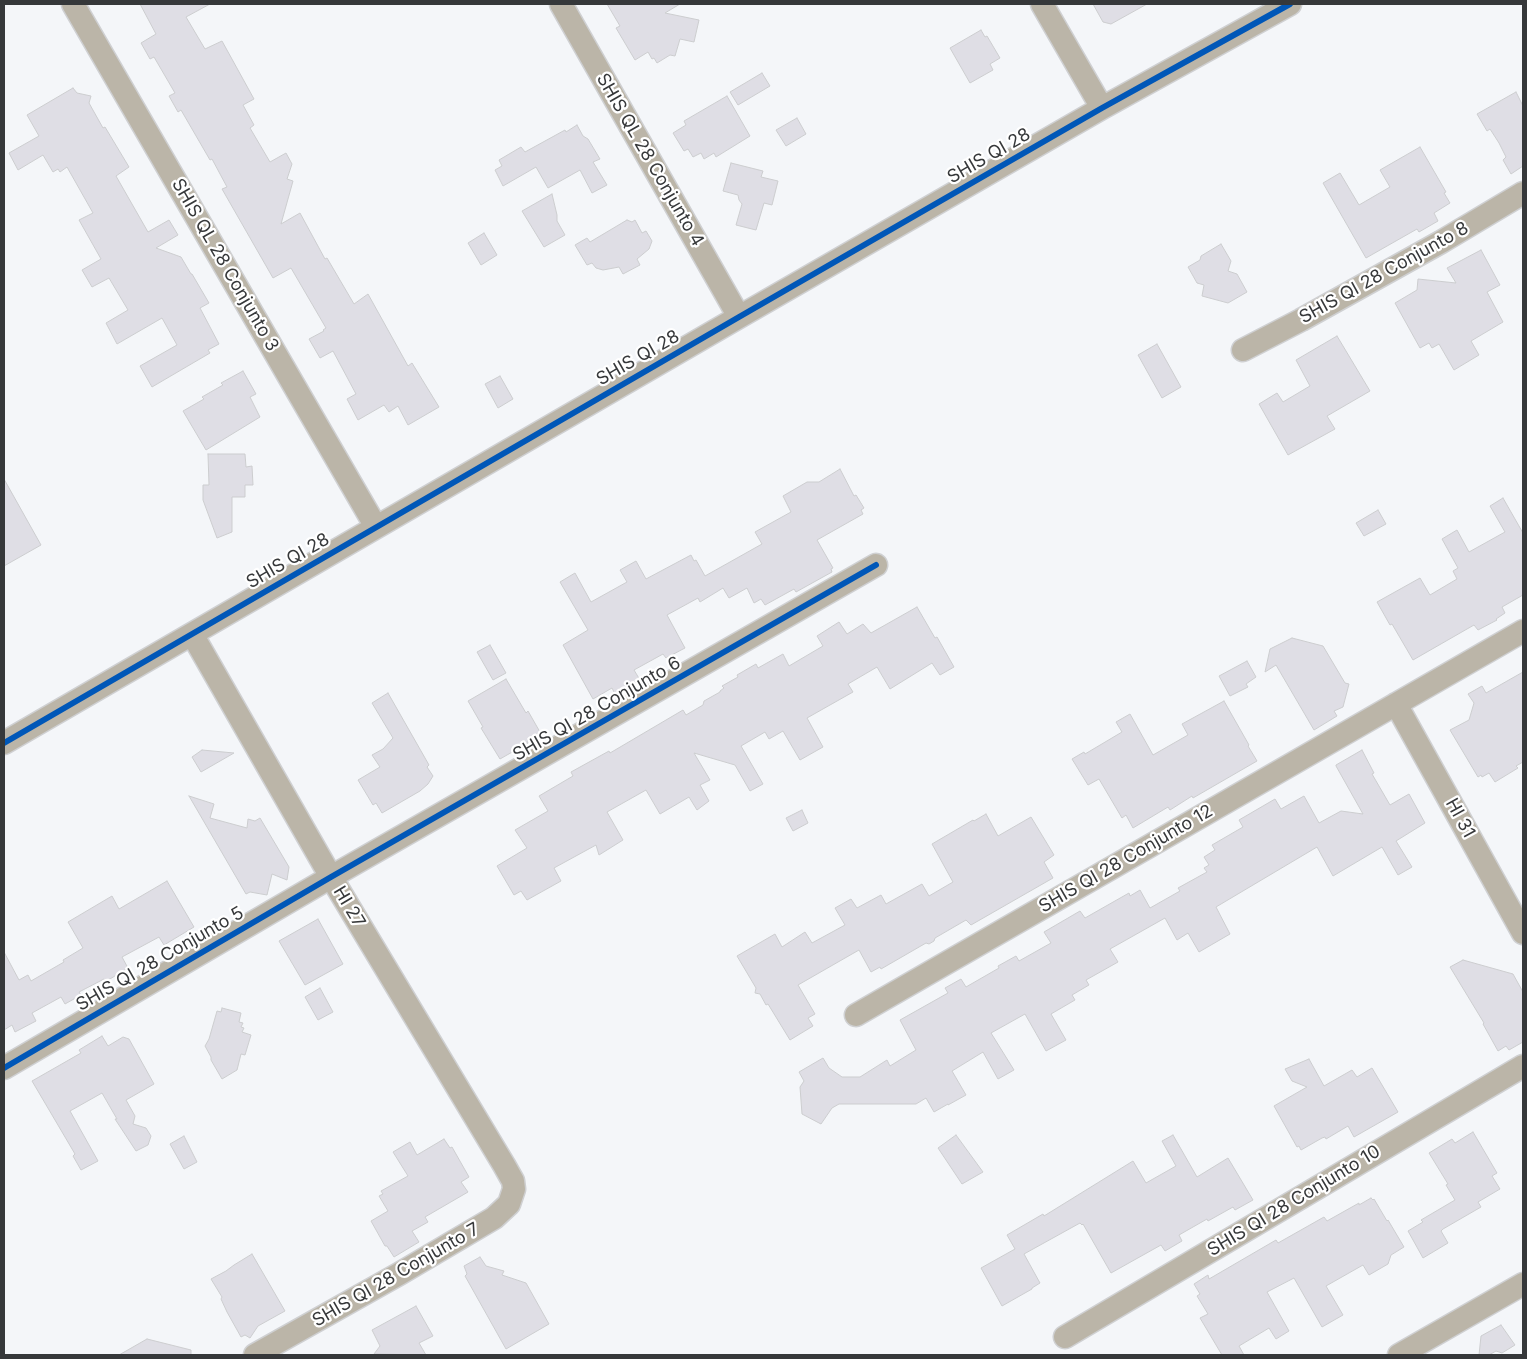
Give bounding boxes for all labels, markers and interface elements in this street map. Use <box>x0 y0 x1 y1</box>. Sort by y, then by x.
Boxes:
street label: SHIS QL 28 Conjunto 4 <box>592 70 708 250</box>
street label: SHIS QI 28 <box>944 124 1034 188</box>
street label: SHIS QL 28 Conjunto 3 <box>167 175 283 355</box>
street label: SHIS QI 28 Conjunto 8 <box>1296 217 1472 329</box>
street label: SHIS QI 28 <box>593 326 683 390</box>
street label: SHIS QI 28 <box>243 529 333 593</box>
street label: SHIS QI 28 Conjunto 6 <box>509 652 685 766</box>
street label: HI 31 <box>1440 795 1480 841</box>
street label: SHIS QI 28 Conjunto 12 <box>1035 800 1217 918</box>
street label: HI 27 <box>328 882 370 932</box>
street label: SHIS QI 28 Conjunto 5 <box>72 902 248 1016</box>
street label: SHIS QI 28 Conjunto 10 <box>1204 1141 1384 1261</box>
street label: SHIS QI 28 Conjunto 7 <box>309 1218 483 1332</box>

